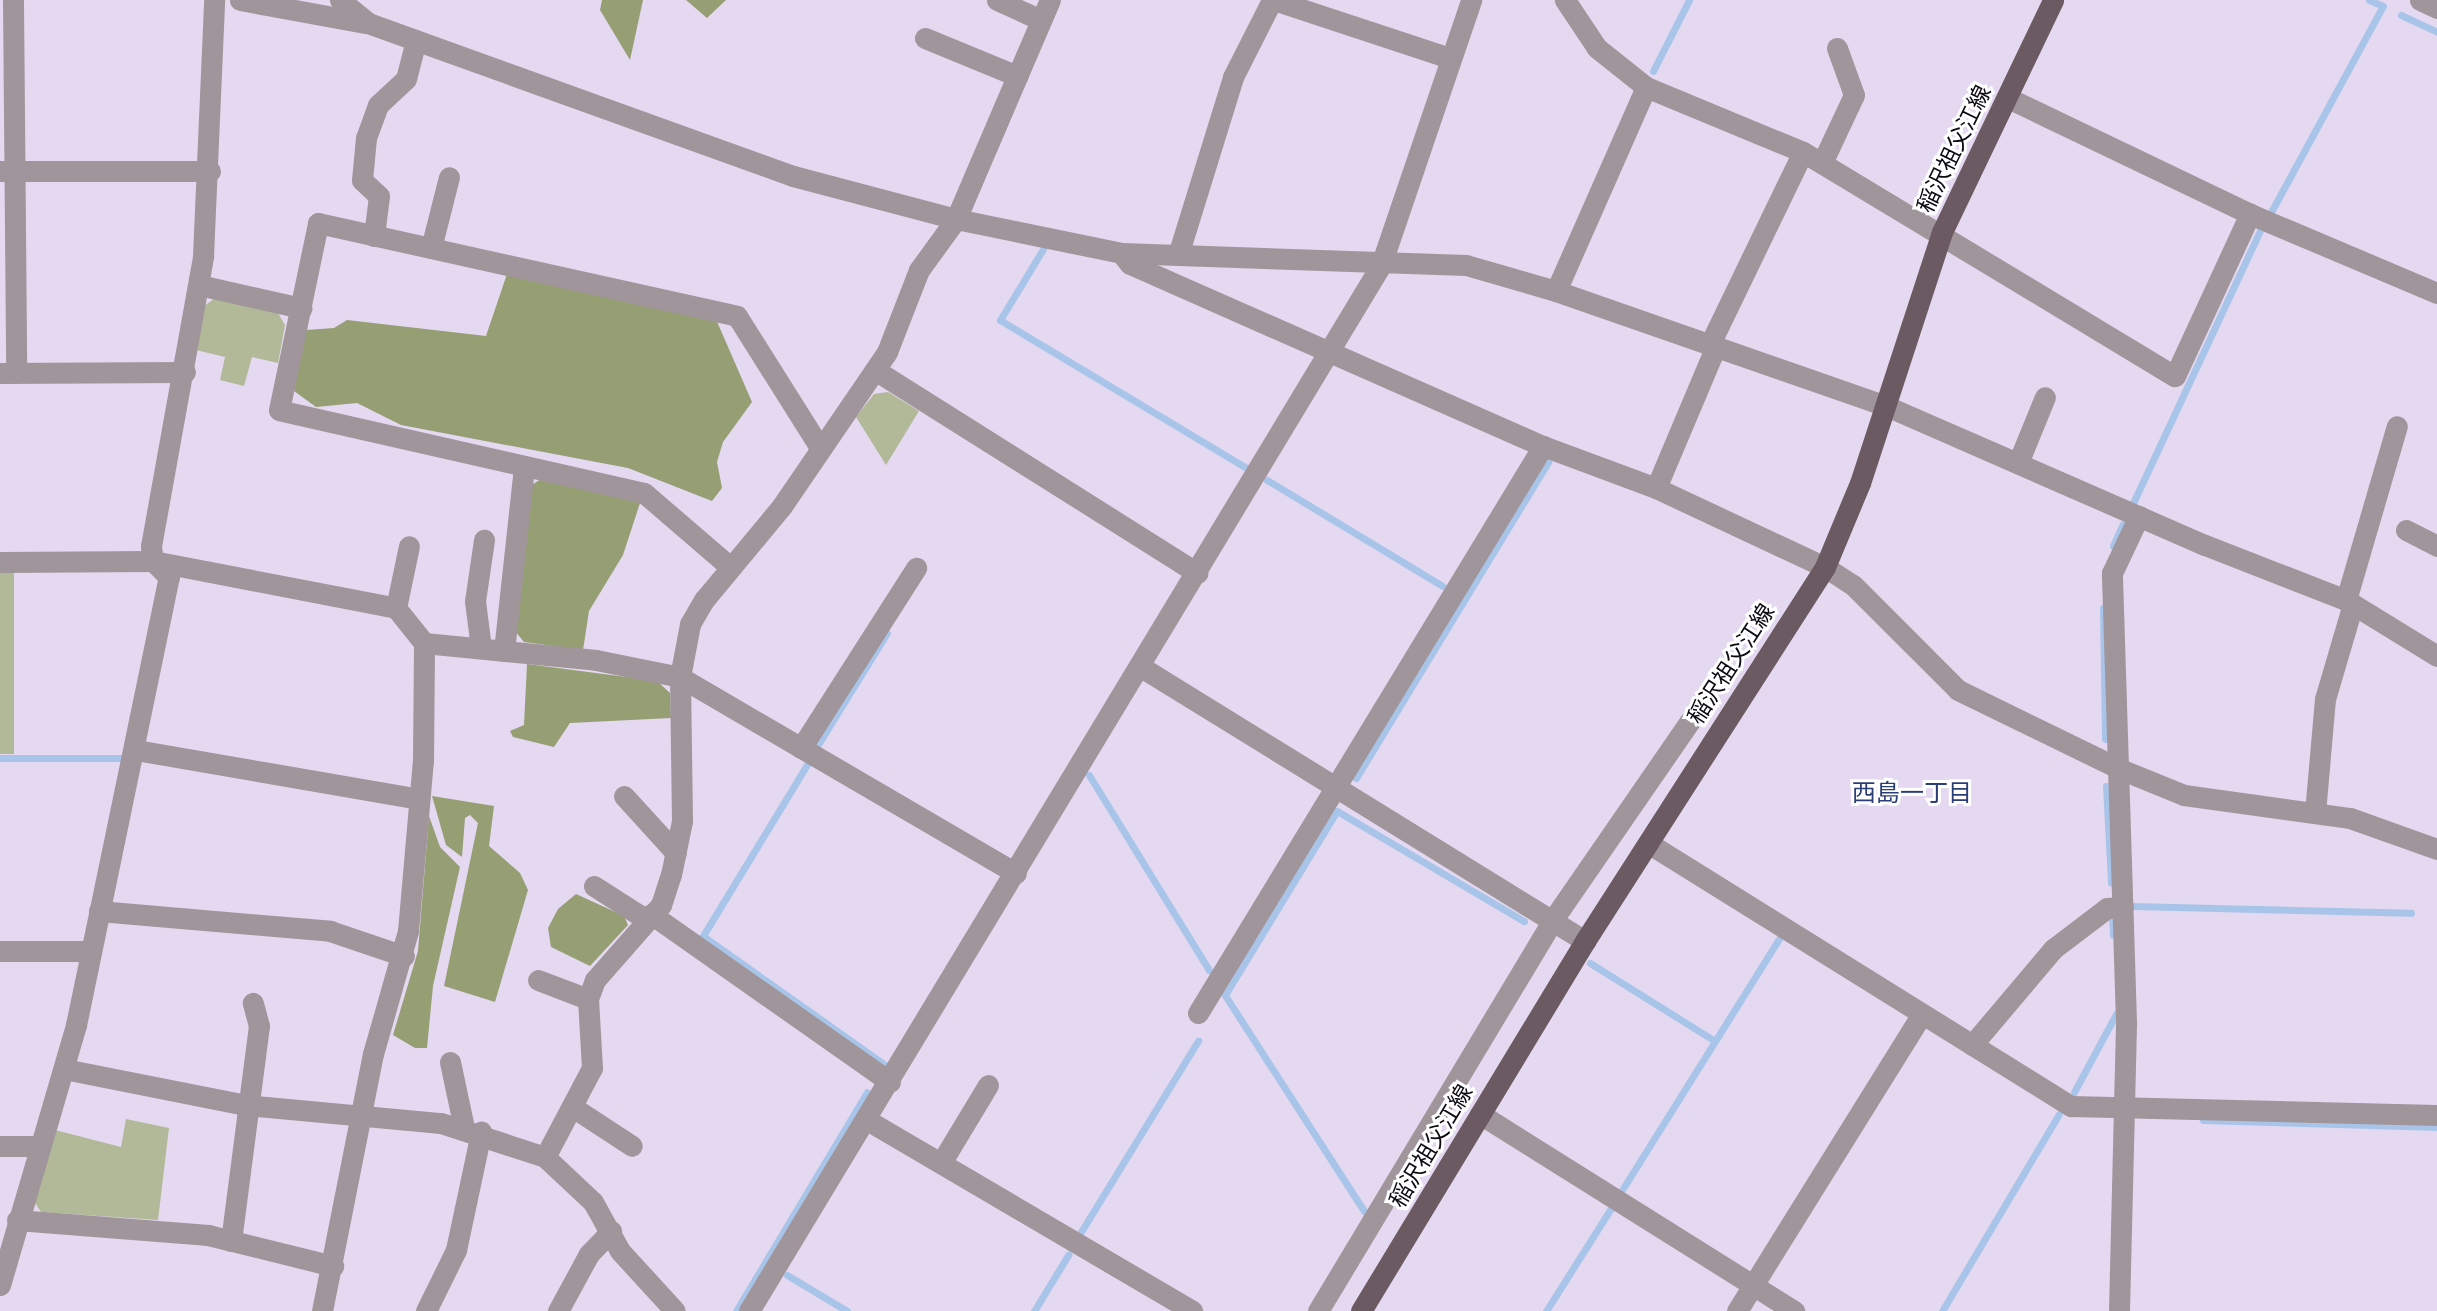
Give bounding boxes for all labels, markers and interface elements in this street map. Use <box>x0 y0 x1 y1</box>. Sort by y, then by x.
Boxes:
street label: 稲沢祖父江線 <box>1911 81 1997 217</box>
street label: 稲沢祖父江線 <box>1682 599 1780 729</box>
district label: 西島一丁目 <box>1852 779 1972 807</box>
street label: 稲沢祖父江線 <box>1384 1080 1478 1212</box>

